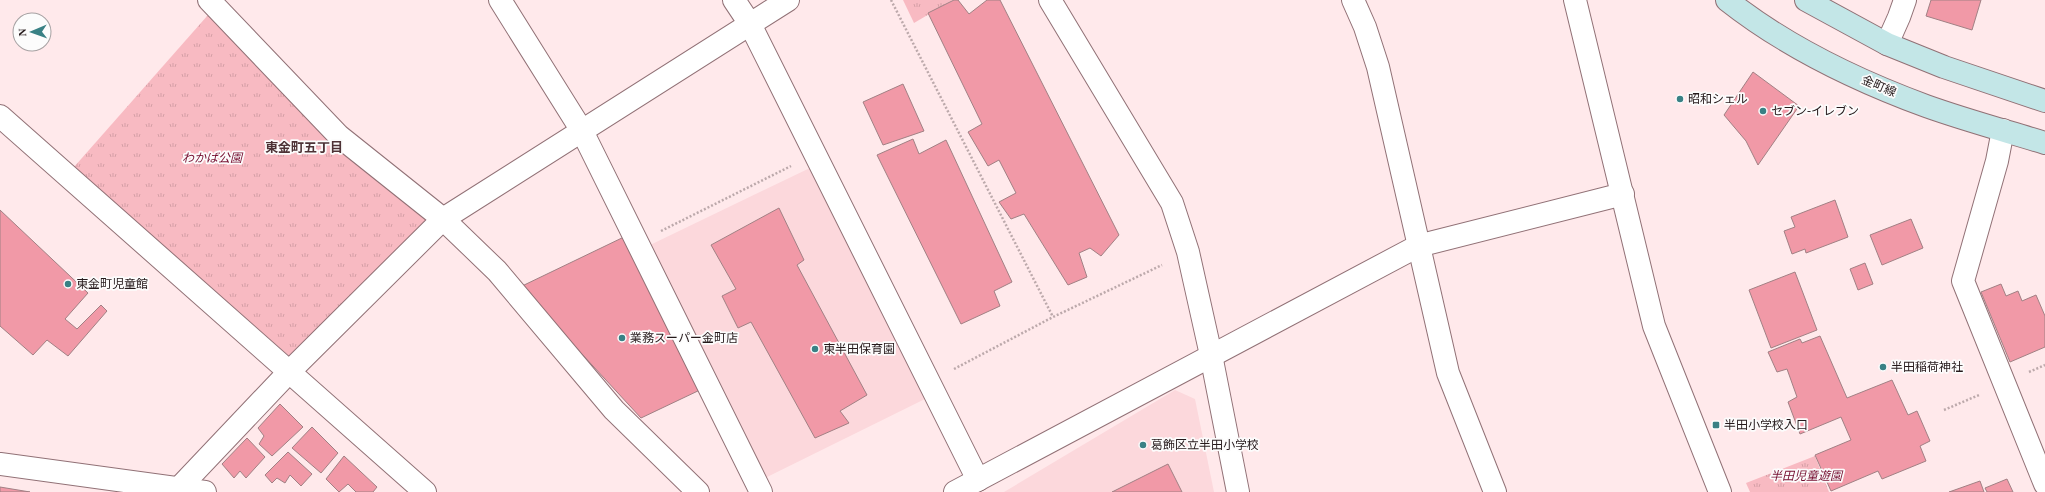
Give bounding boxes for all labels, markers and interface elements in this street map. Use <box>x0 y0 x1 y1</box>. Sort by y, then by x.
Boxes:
north arrow <box>12 12 52 52</box>
text: N <box>16 28 28 37</box>
street label: 金町線 <box>1860 73 1898 99</box>
place label: 昭和シェル <box>1688 92 1748 106</box>
marker: 昭和シェル <box>1675 94 1685 104</box>
place label: セブン-イレブン <box>1771 104 1859 118</box>
marker: セブン-イレブン <box>1758 106 1768 116</box>
district label: 東金町五丁目 <box>265 140 343 155</box>
park label: わかば公園 <box>182 151 244 165</box>
place label: 東金町児童館 <box>76 277 148 291</box>
marker: 東金町児童館 <box>63 279 73 289</box>
place label: 業務スーパー金町店 <box>630 331 738 345</box>
marker: 業務スーパー金町店 <box>617 333 627 343</box>
place label: 東半田保育園 <box>823 342 895 356</box>
marker: 東半田保育園 <box>810 344 820 354</box>
place label: 半田稲荷神社 <box>1891 360 1963 374</box>
marker: 半田稲荷神社 <box>1878 362 1888 372</box>
place label: 半田小学校入口 <box>1724 418 1808 432</box>
marker: 半田小学校入口 <box>1711 420 1721 430</box>
place label: 葛飾区立半田小学校 <box>1151 438 1259 452</box>
marker: 葛飾区立半田小学校 <box>1138 440 1148 450</box>
park label: 半田児童遊園 <box>1770 469 1844 483</box>

